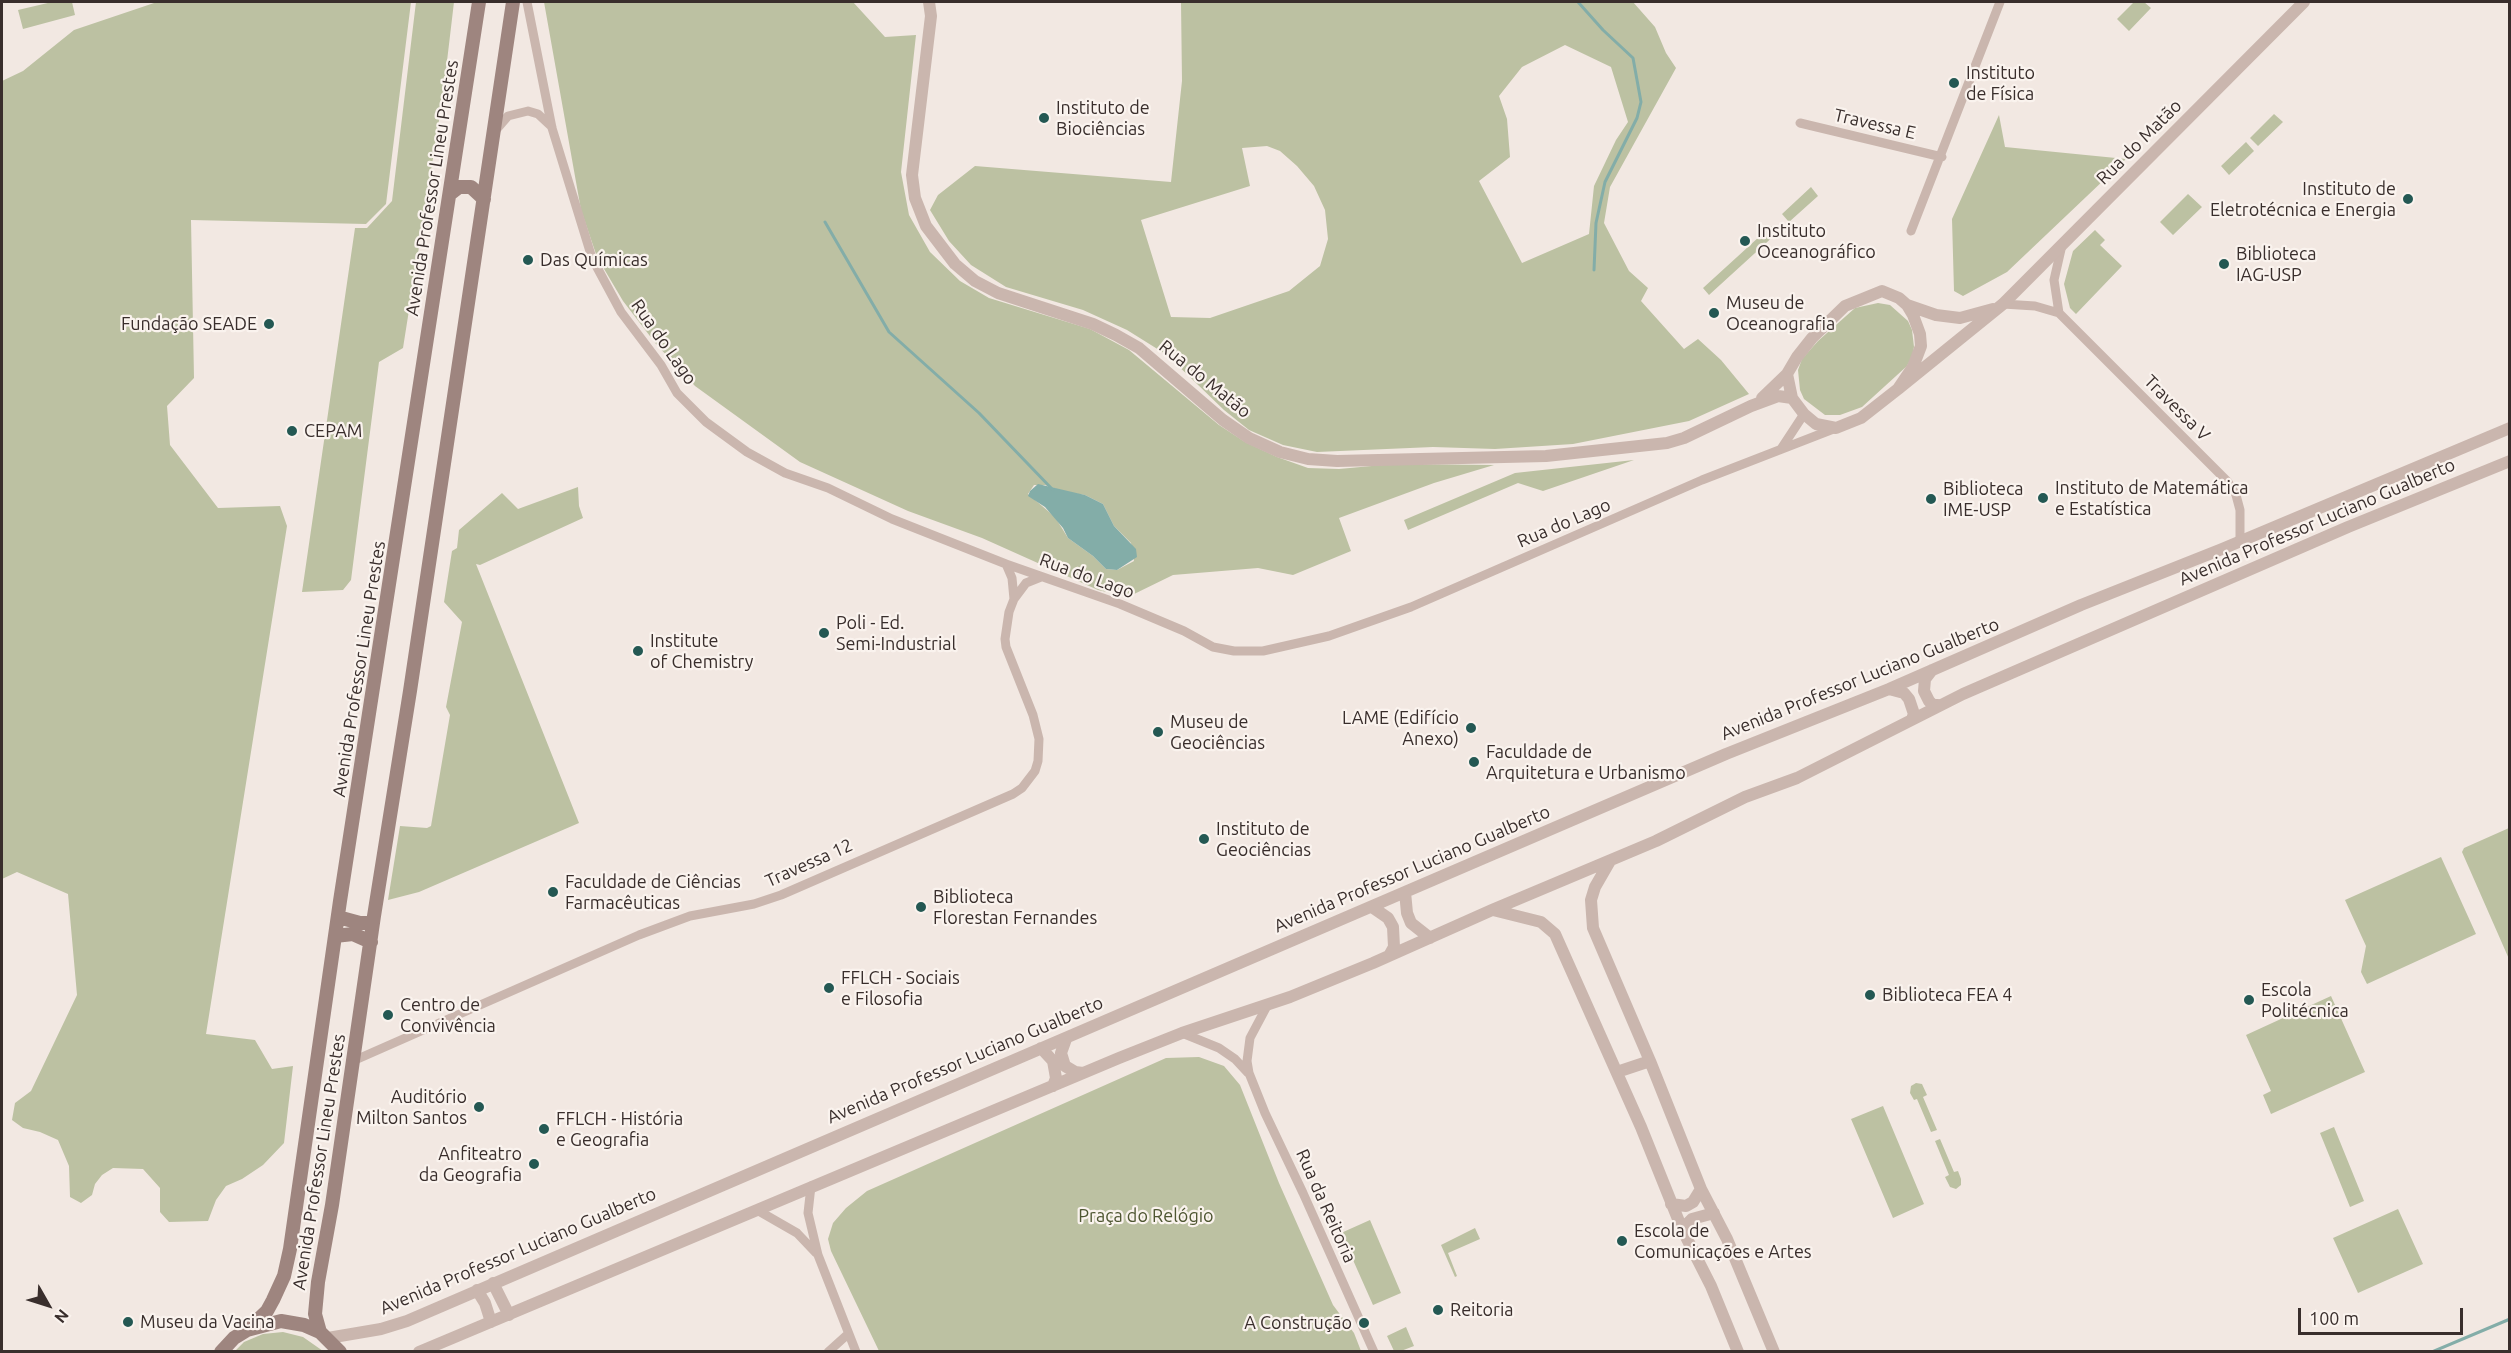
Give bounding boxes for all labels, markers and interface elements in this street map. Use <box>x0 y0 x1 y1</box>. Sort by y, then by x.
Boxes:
street label: Avenida Professor Lineu Prestes <box>401 58 463 318</box>
place label: Instituto de Física <box>1966 62 2035 104</box>
marker: Instituto de Física <box>1947 76 1961 90</box>
street label: Rua do Matão <box>2092 95 2186 189</box>
place label: Instituto de Biociências <box>1056 97 1150 140</box>
street label: Travessa E <box>1832 104 1918 144</box>
marker: Instituto de Biociências <box>1037 111 1051 125</box>
place label: Instituto de Eletrotécnica e Energia <box>2210 178 2396 220</box>
marker: Instituto de Eletrotécnica e Energia <box>2401 192 2415 206</box>
place label: Instituto Oceanográfico <box>1757 220 1876 262</box>
marker: Instituto Oceanográfico <box>1738 234 1752 248</box>
place label: Biblioteca IAG-USP <box>2236 243 2316 286</box>
place label: Das Químicas <box>540 249 648 271</box>
marker: Das Químicas <box>521 253 535 267</box>
marker: Biblioteca IAG-USP <box>2217 257 2231 271</box>
place label: Museu de Oceanografia <box>1726 292 1835 334</box>
street label: Rua do Lago <box>627 295 701 389</box>
marker: Museu de Oceanografia <box>1707 306 1721 320</box>
place label: Fundação SEADE <box>121 313 257 335</box>
marker: Fundação SEADE <box>262 317 276 331</box>
street label: Rua do Matão <box>1155 335 1255 423</box>
street label: Travessa V <box>2139 370 2215 446</box>
place label: CEPAM <box>304 420 362 442</box>
marker: CEPAM <box>285 424 299 438</box>
street label: Avenida Professor Luciano Gualberto <box>2176 454 2458 590</box>
place label: Instituto de Matemática e Estatística <box>2055 477 2248 520</box>
place label: Biblioteca IME-USP <box>1943 478 2023 520</box>
marker: Instituto de Matemática e Estatística <box>2036 491 2050 505</box>
marker: Biblioteca IME-USP <box>1924 492 1938 506</box>
street label: Rua do Lago <box>1514 494 1614 552</box>
street label: Avenida Professor Lineu Prestes <box>328 539 390 799</box>
street label: Rua do Lago <box>1037 549 1137 603</box>
place label: Poli - Ed. Semi-Industrial <box>836 612 956 654</box>
street label: Avenida Professor Luciano Gualberto <box>1718 613 2002 745</box>
marker: Poli - Ed. Semi-Industrial <box>817 626 831 640</box>
place label: Institute of Chemistry <box>650 630 753 672</box>
marker: Institute of Chemistry <box>631 644 645 658</box>
place label: LAME (Edifício Anexo) <box>1342 707 1459 750</box>
place label: Museu de Geociências <box>1170 711 1265 754</box>
marker: LAME (Edifício Anexo) <box>1464 721 1478 735</box>
marker: Museu de Geociências <box>1151 725 1165 739</box>
place label: Faculdade de Arquitetura e Urbanismo <box>1486 741 1686 783</box>
marker: Faculdade de Arquitetura e Urbanismo <box>1467 755 1481 769</box>
street label: Avenida Professor Luciano Gualberto <box>1271 801 1553 937</box>
place label: Instituto de Geociências <box>1216 818 1311 860</box>
marker: Instituto de Geociências <box>1197 832 1211 846</box>
street label: Travessa 12 <box>762 834 856 892</box>
place label: Faculdade de Ciências Farmacêuticas <box>565 871 741 914</box>
marker: Faculdade de Ciências Farmacêuticas <box>546 885 560 899</box>
place label: Biblioteca Florestan Fernandes <box>933 886 1097 928</box>
marker: Biblioteca Florestan Fernandes <box>914 900 928 914</box>
place label: FFLCH - Sociais e Filosofia <box>841 967 960 1010</box>
place label: Escola Politécnica <box>2261 979 2349 1022</box>
marker: FFLCH - Sociais e Filosofia <box>822 981 836 995</box>
place label: Biblioteca FEA 4 <box>1882 984 2012 1006</box>
marker: Biblioteca FEA 4 <box>1863 988 1877 1002</box>
street label: Avenida Professor Luciano Gualberto <box>824 992 1106 1128</box>
marker: Escola Politécnica <box>2242 993 2256 1007</box>
place label: Centro de Convivência <box>400 994 496 1036</box>
marker: Centro de Convivência <box>381 1008 395 1022</box>
street label: Avenida Professor Lineu Prestes <box>288 1032 350 1292</box>
place label: Auditório Milton Santos <box>356 1086 467 1128</box>
marker: Auditório Milton Santos <box>472 1100 486 1114</box>
place label: FFLCH - História e Geografia <box>556 1108 683 1150</box>
marker: FFLCH - História e Geografia <box>537 1122 551 1136</box>
place label: Anfiteatro da Geografia <box>419 1143 522 1186</box>
street label: Rua da Reitoria <box>1291 1146 1361 1266</box>
marker: Anfiteatro da Geografia <box>527 1157 541 1171</box>
street label: Avenida Professor Luciano Gualberto <box>377 1183 659 1319</box>
park label: Praça do Relógio <box>1078 1205 1214 1227</box>
place label: Escola de Comunicações e Artes <box>1634 1220 1812 1262</box>
marker: Escola de Comunicações e Artes <box>1615 1234 1629 1248</box>
north arrow <box>18 1275 78 1335</box>
scale bar <box>2301 1296 2466 1334</box>
place label: Reitoria <box>1450 1299 1514 1321</box>
marker: Reitoria <box>1431 1303 1445 1317</box>
text: N <box>51 1306 73 1327</box>
text: 100 m <box>2309 1308 2359 1328</box>
place label: Museu da Vacina <box>140 1311 275 1333</box>
place label: A Construção <box>1244 1312 1352 1334</box>
marker: Museu da Vacina <box>121 1315 135 1329</box>
marker: A Construção <box>1357 1316 1371 1330</box>

